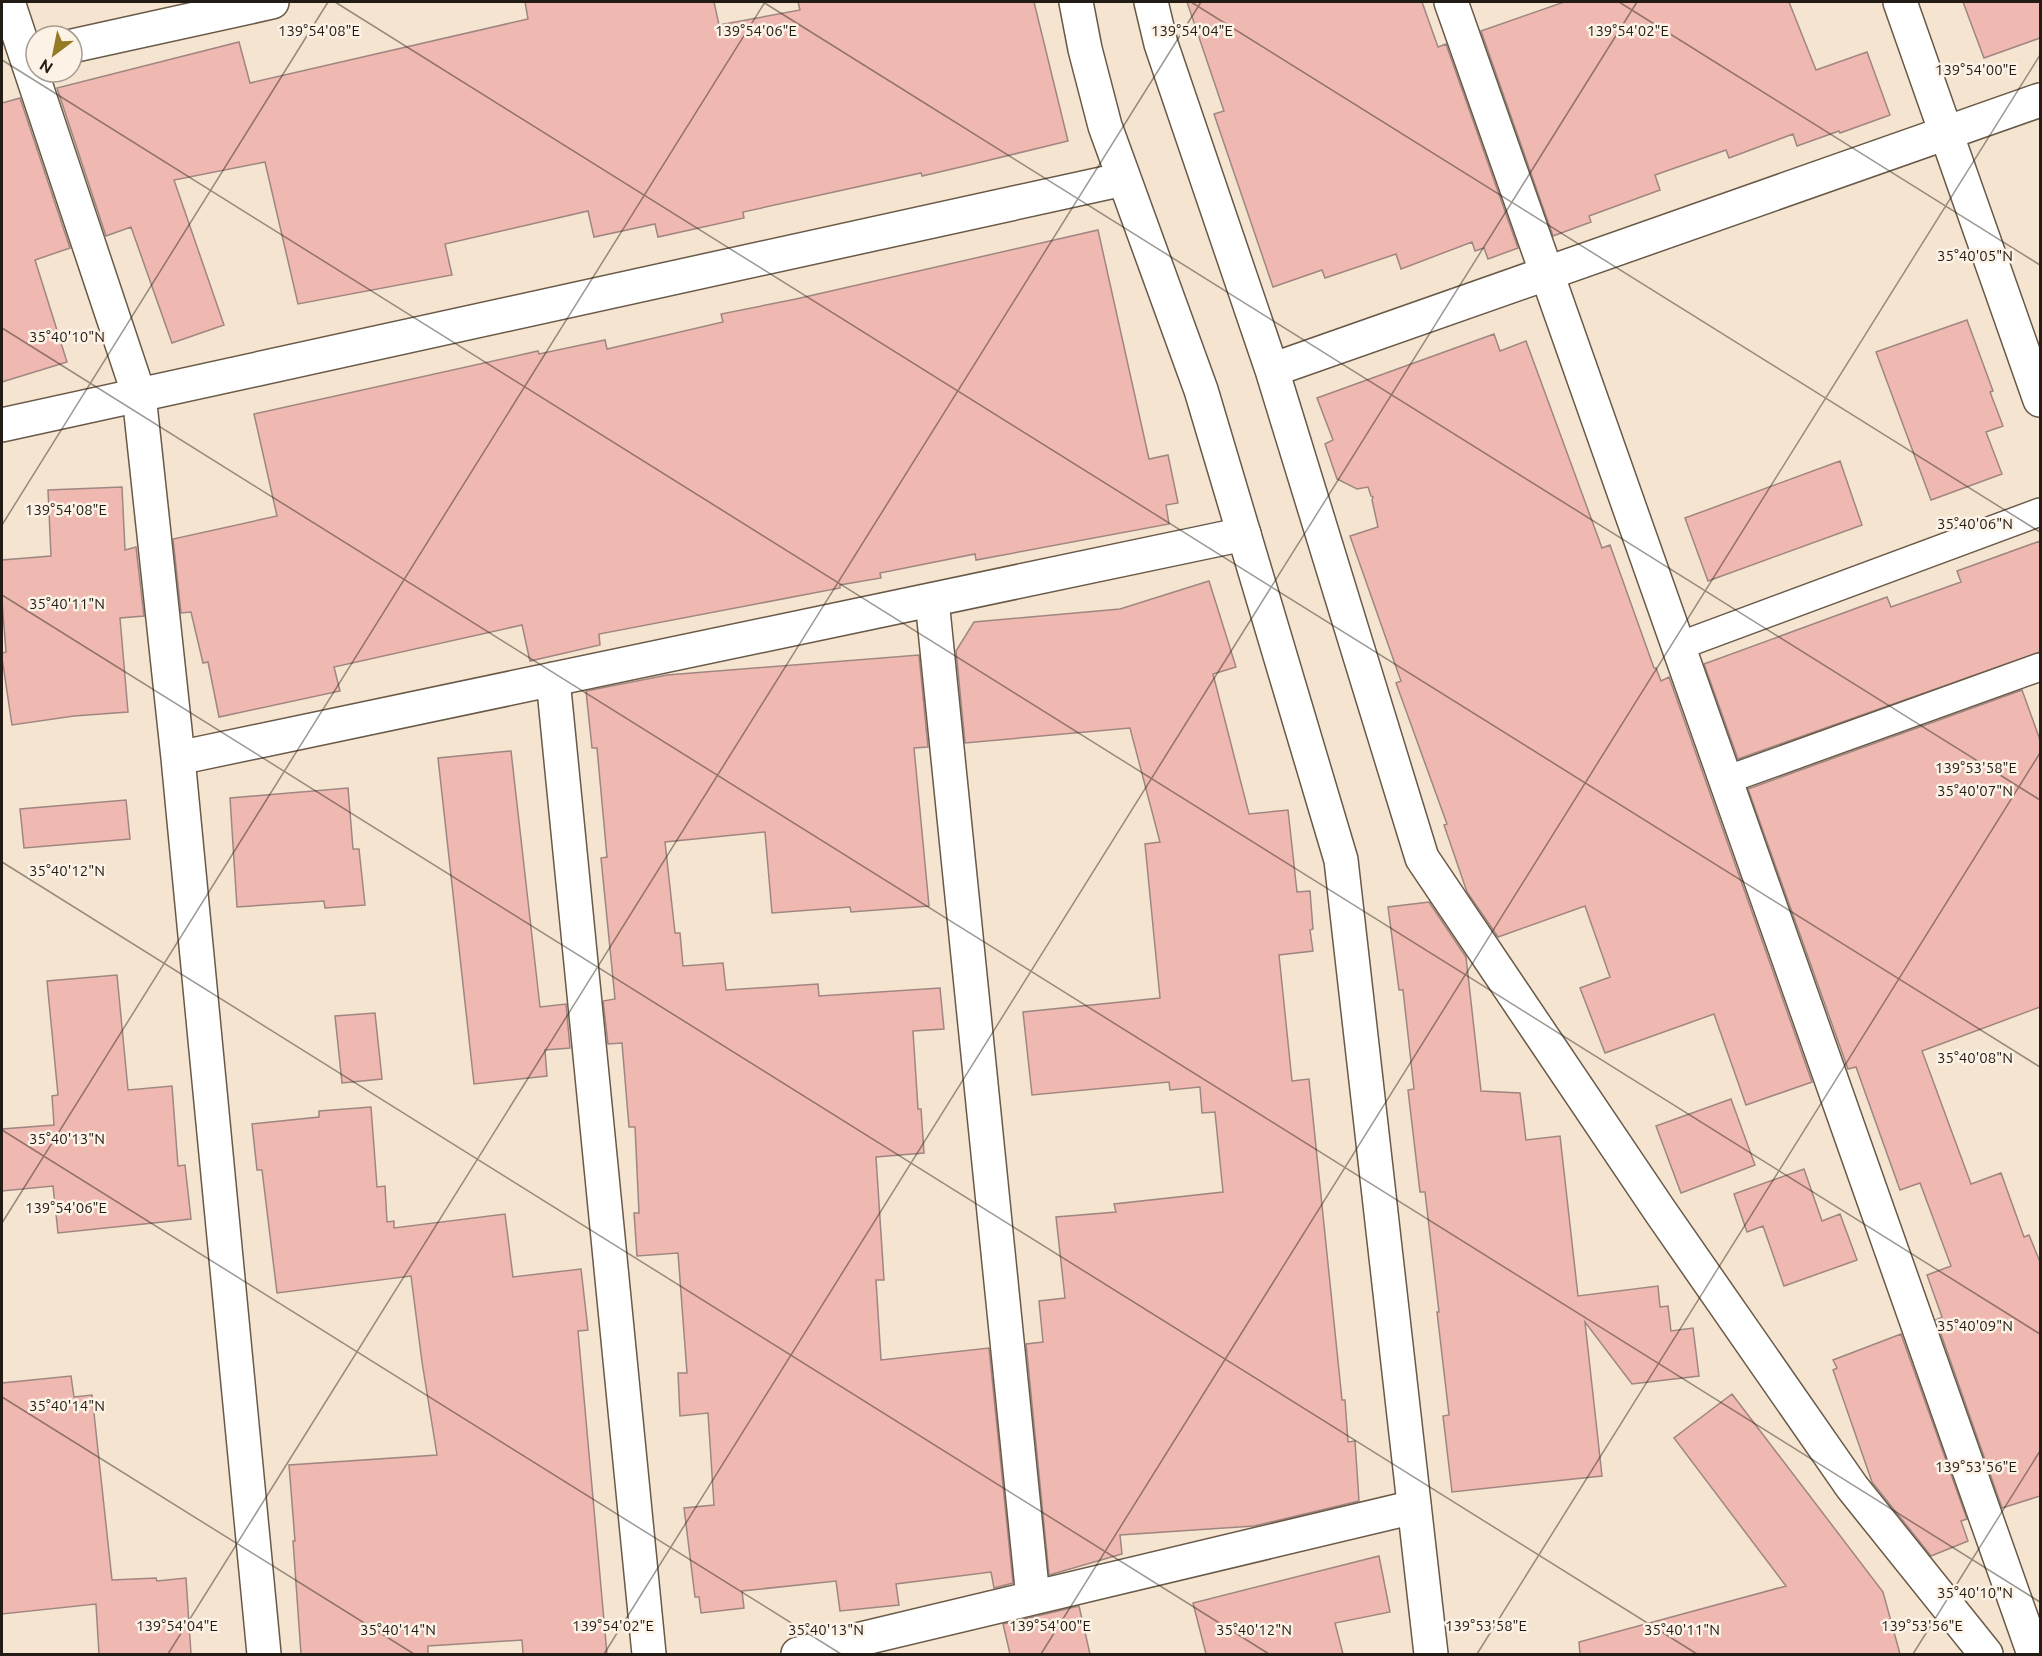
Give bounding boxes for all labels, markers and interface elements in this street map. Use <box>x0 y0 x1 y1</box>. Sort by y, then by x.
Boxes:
text: 139°54'08"E <box>278 22 360 39</box>
text: 139°54'06"E <box>715 22 797 39</box>
text: 139°54'04"E <box>1151 22 1233 39</box>
text: 139°54'02"E <box>1587 22 1669 39</box>
north arrow <box>24 24 84 84</box>
text: N <box>36 56 56 78</box>
text: 139°54'00"E <box>1935 61 2017 78</box>
text: 35°40'05"N <box>1937 247 2013 264</box>
text: 35°40'10"N <box>29 328 105 345</box>
text: 139°54'08"E <box>25 501 107 518</box>
text: 35°40'06"N <box>1937 515 2013 532</box>
text: 35°40'11"N <box>29 595 105 612</box>
text: 139°53'58"E <box>1935 759 2017 776</box>
text: 35°40'07"N <box>1937 782 2013 799</box>
text: 35°40'12"N <box>29 862 105 879</box>
text: 35°40'08"N <box>1937 1049 2013 1066</box>
text: 35°40'13"N <box>29 1130 105 1147</box>
text: 139°54'06"E <box>25 1199 107 1216</box>
text: 35°40'09"N <box>1937 1317 2013 1334</box>
text: 35°40'14"N <box>29 1397 105 1414</box>
text: 139°53'56"E <box>1935 1458 2017 1475</box>
text: 35°40'10"N <box>1937 1584 2013 1601</box>
text: 139°54'04"E <box>136 1617 218 1634</box>
text: 139°54'02"E <box>572 1617 654 1634</box>
text: 139°54'00"E <box>1009 1617 1091 1634</box>
text: 139°53'58"E <box>1445 1617 1527 1634</box>
text: 139°53'56"E <box>1881 1617 1963 1634</box>
text: 35°40'14"N <box>360 1621 436 1638</box>
text: 35°40'13"N <box>788 1621 864 1638</box>
text: 35°40'12"N <box>1216 1621 1292 1638</box>
text: 35°40'11"N <box>1644 1621 1720 1638</box>

